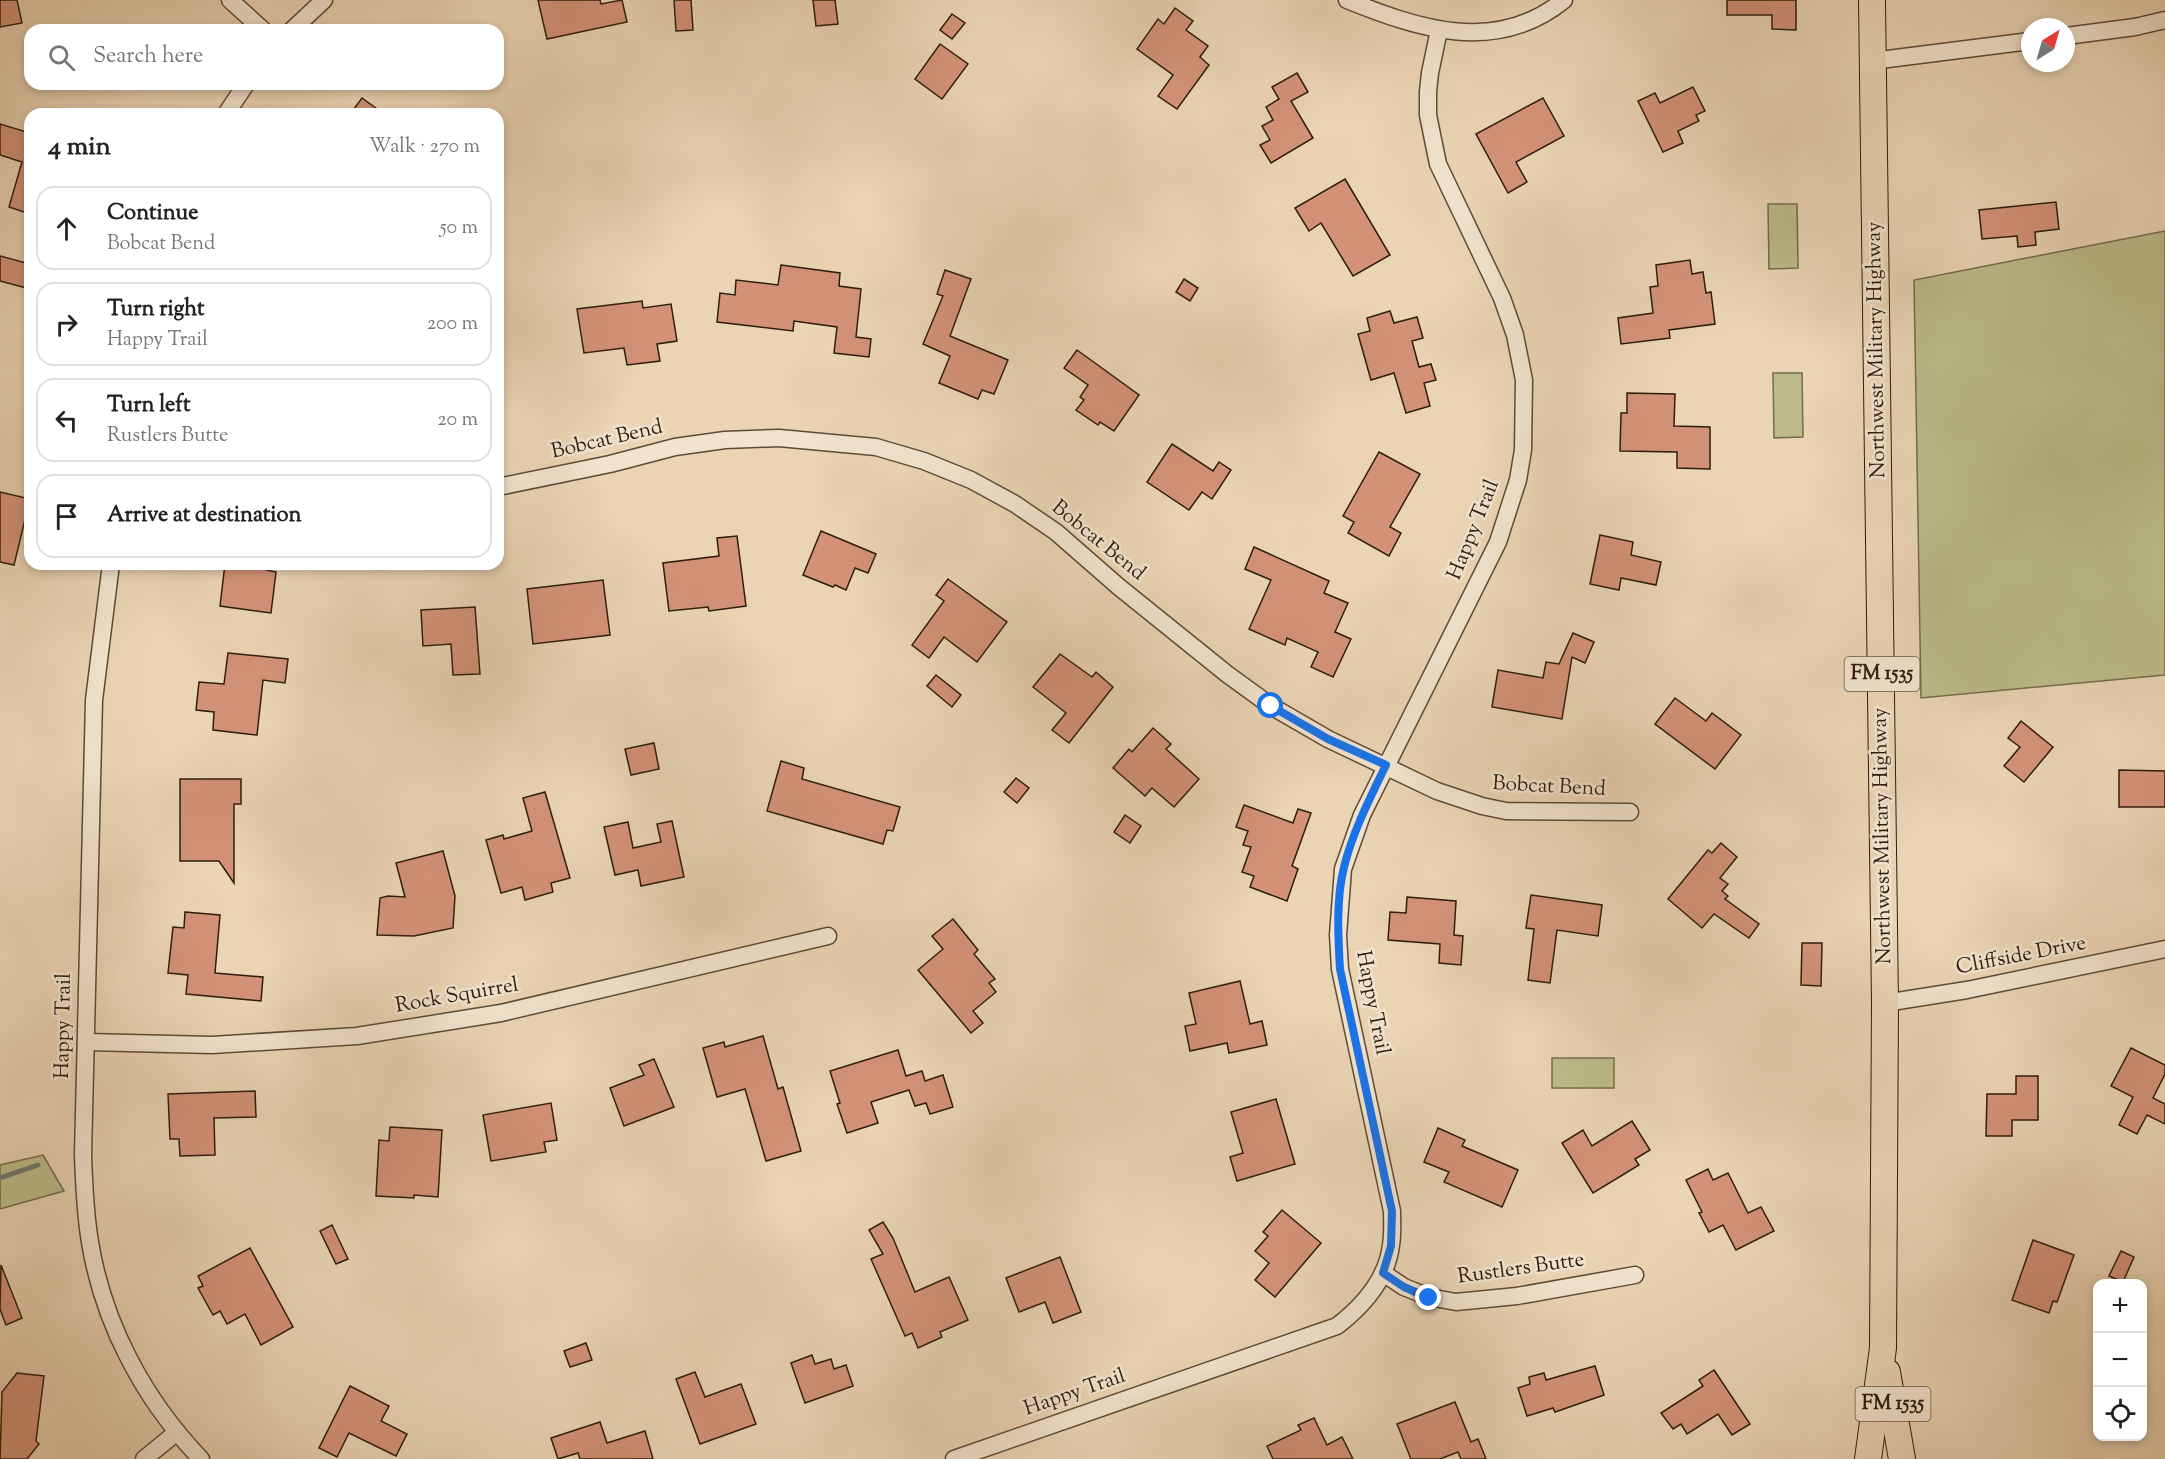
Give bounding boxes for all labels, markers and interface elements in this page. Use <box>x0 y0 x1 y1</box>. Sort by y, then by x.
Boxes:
north arrow <box>2021 18 2075 72</box>
search box <box>24 24 504 90</box>
icon: search <box>45 41 78 74</box>
text: Search here <box>93 41 203 73</box>
text: 4 min <box>48 129 111 166</box>
text: Walk · 270 m <box>369 133 480 162</box>
text: Continue <box>107 198 198 230</box>
icon: ahead <box>50 212 83 245</box>
text: 50 m <box>440 214 478 243</box>
street label: Northwest Military Highway <box>1860 221 1894 479</box>
text: Bobcat Bend <box>107 230 215 259</box>
text: Turn right <box>107 294 204 326</box>
icon: right <box>50 308 83 341</box>
text: 200 m <box>427 310 478 339</box>
text: Happy Trail <box>107 326 208 355</box>
text: Turn left <box>107 390 190 422</box>
icon: left <box>50 404 83 437</box>
text: 20 m <box>437 406 478 435</box>
street label: Bobcat Bend <box>548 413 666 467</box>
text: Rustlers Butte <box>107 422 228 451</box>
street label: Happy Trail <box>1440 475 1508 585</box>
street label: Bobcat Bend <box>1044 494 1152 589</box>
icon: arrive <box>50 500 83 533</box>
text: Arrive at destination <box>107 500 302 532</box>
road number: FM 1535 <box>1844 657 1920 691</box>
route start <box>1257 692 1283 718</box>
street label: Northwest Military Highway <box>1866 707 1900 965</box>
street label: Bobcat Bend <box>1491 769 1607 805</box>
street label: Cliffside Drive <box>1953 929 2089 983</box>
street label: Happy Trail <box>1347 948 1397 1058</box>
street label: Rock Squirrel <box>393 970 521 1022</box>
street label: Happy Trail <box>48 973 80 1079</box>
street label: Rustlers Butte <box>1456 1245 1586 1293</box>
map controls <box>2093 1279 2147 1441</box>
button: + <box>2093 1279 2147 1333</box>
route end <box>1415 1284 1441 1310</box>
button: − <box>2093 1333 2147 1387</box>
street label: Happy Trail <box>1020 1362 1130 1424</box>
road number: FM 1535 <box>1856 1387 1930 1421</box>
button: locate <box>2093 1387 2147 1441</box>

